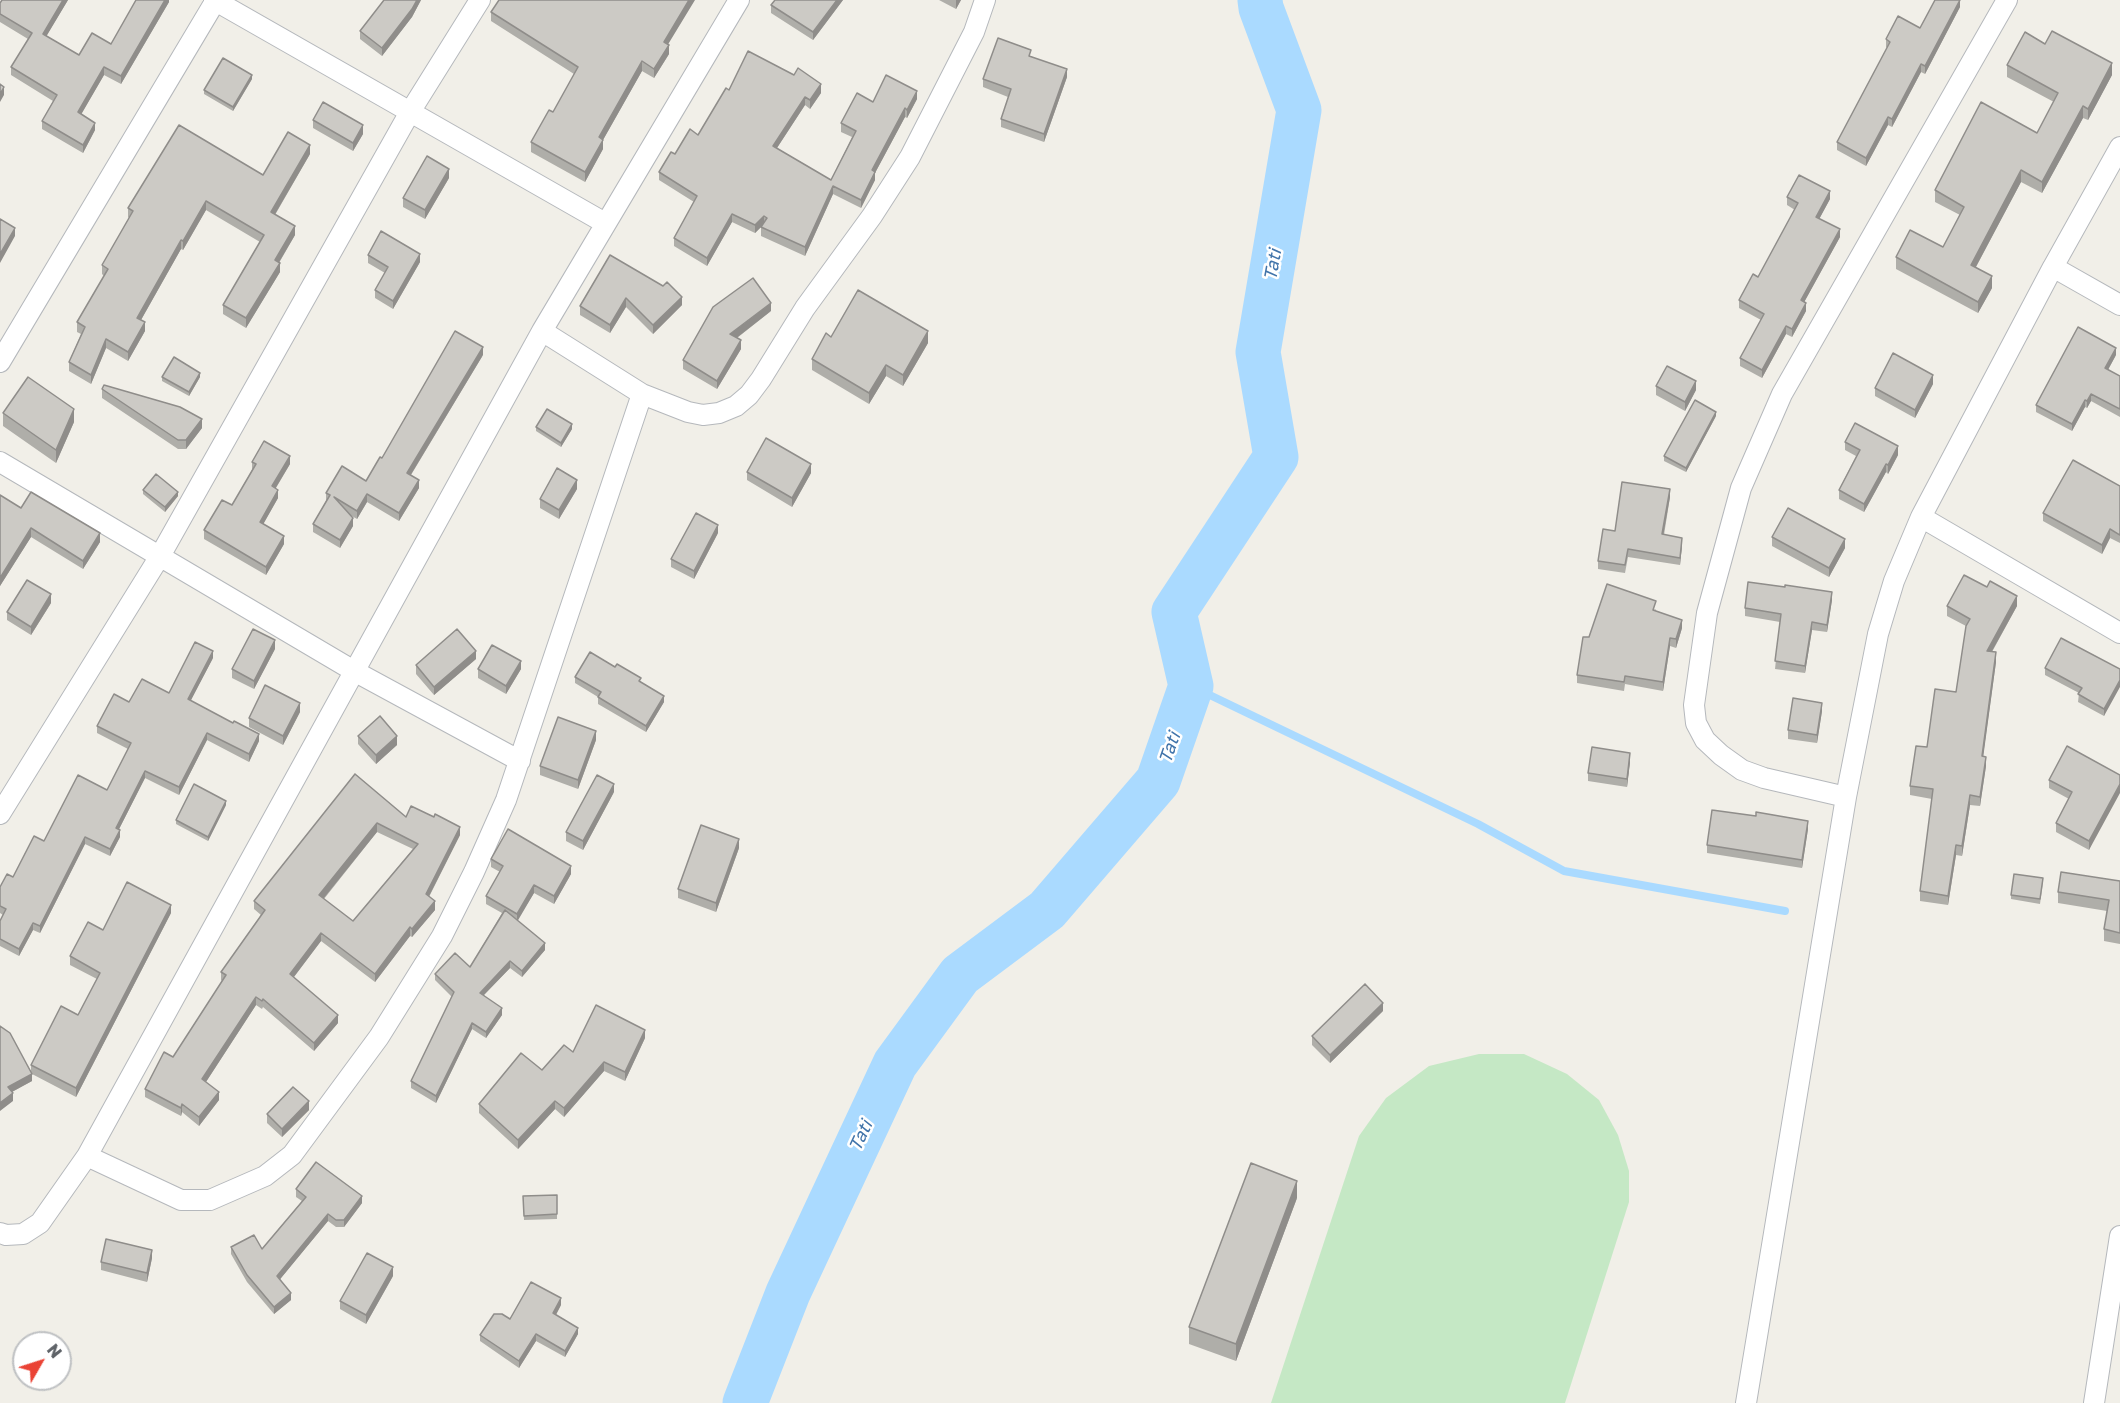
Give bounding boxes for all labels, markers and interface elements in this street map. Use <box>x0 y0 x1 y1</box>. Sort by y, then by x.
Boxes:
water label: Tati <box>1260 248 1286 282</box>
water label: Tati <box>1155 730 1185 766</box>
water label: Tati <box>845 1117 877 1155</box>
north arrow <box>12 1331 72 1391</box>
text: N <box>43 1340 66 1362</box>

